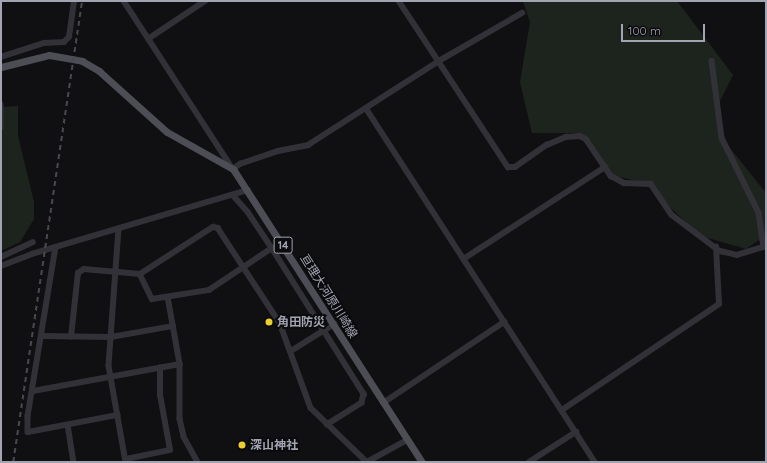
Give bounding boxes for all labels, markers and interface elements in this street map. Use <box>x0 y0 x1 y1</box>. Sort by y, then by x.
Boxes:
scale bar <box>623 16 707 42</box>
text: 100 m <box>628 23 661 38</box>
road number: 14 <box>273 236 293 254</box>
street label: 亘理大河原川崎線 <box>297 251 361 341</box>
place label: 角田防災 <box>277 315 325 329</box>
marker: 角田防災 <box>264 317 274 327</box>
place label: 深山神社 <box>250 438 298 452</box>
marker: 深山神社 <box>237 440 247 450</box>

